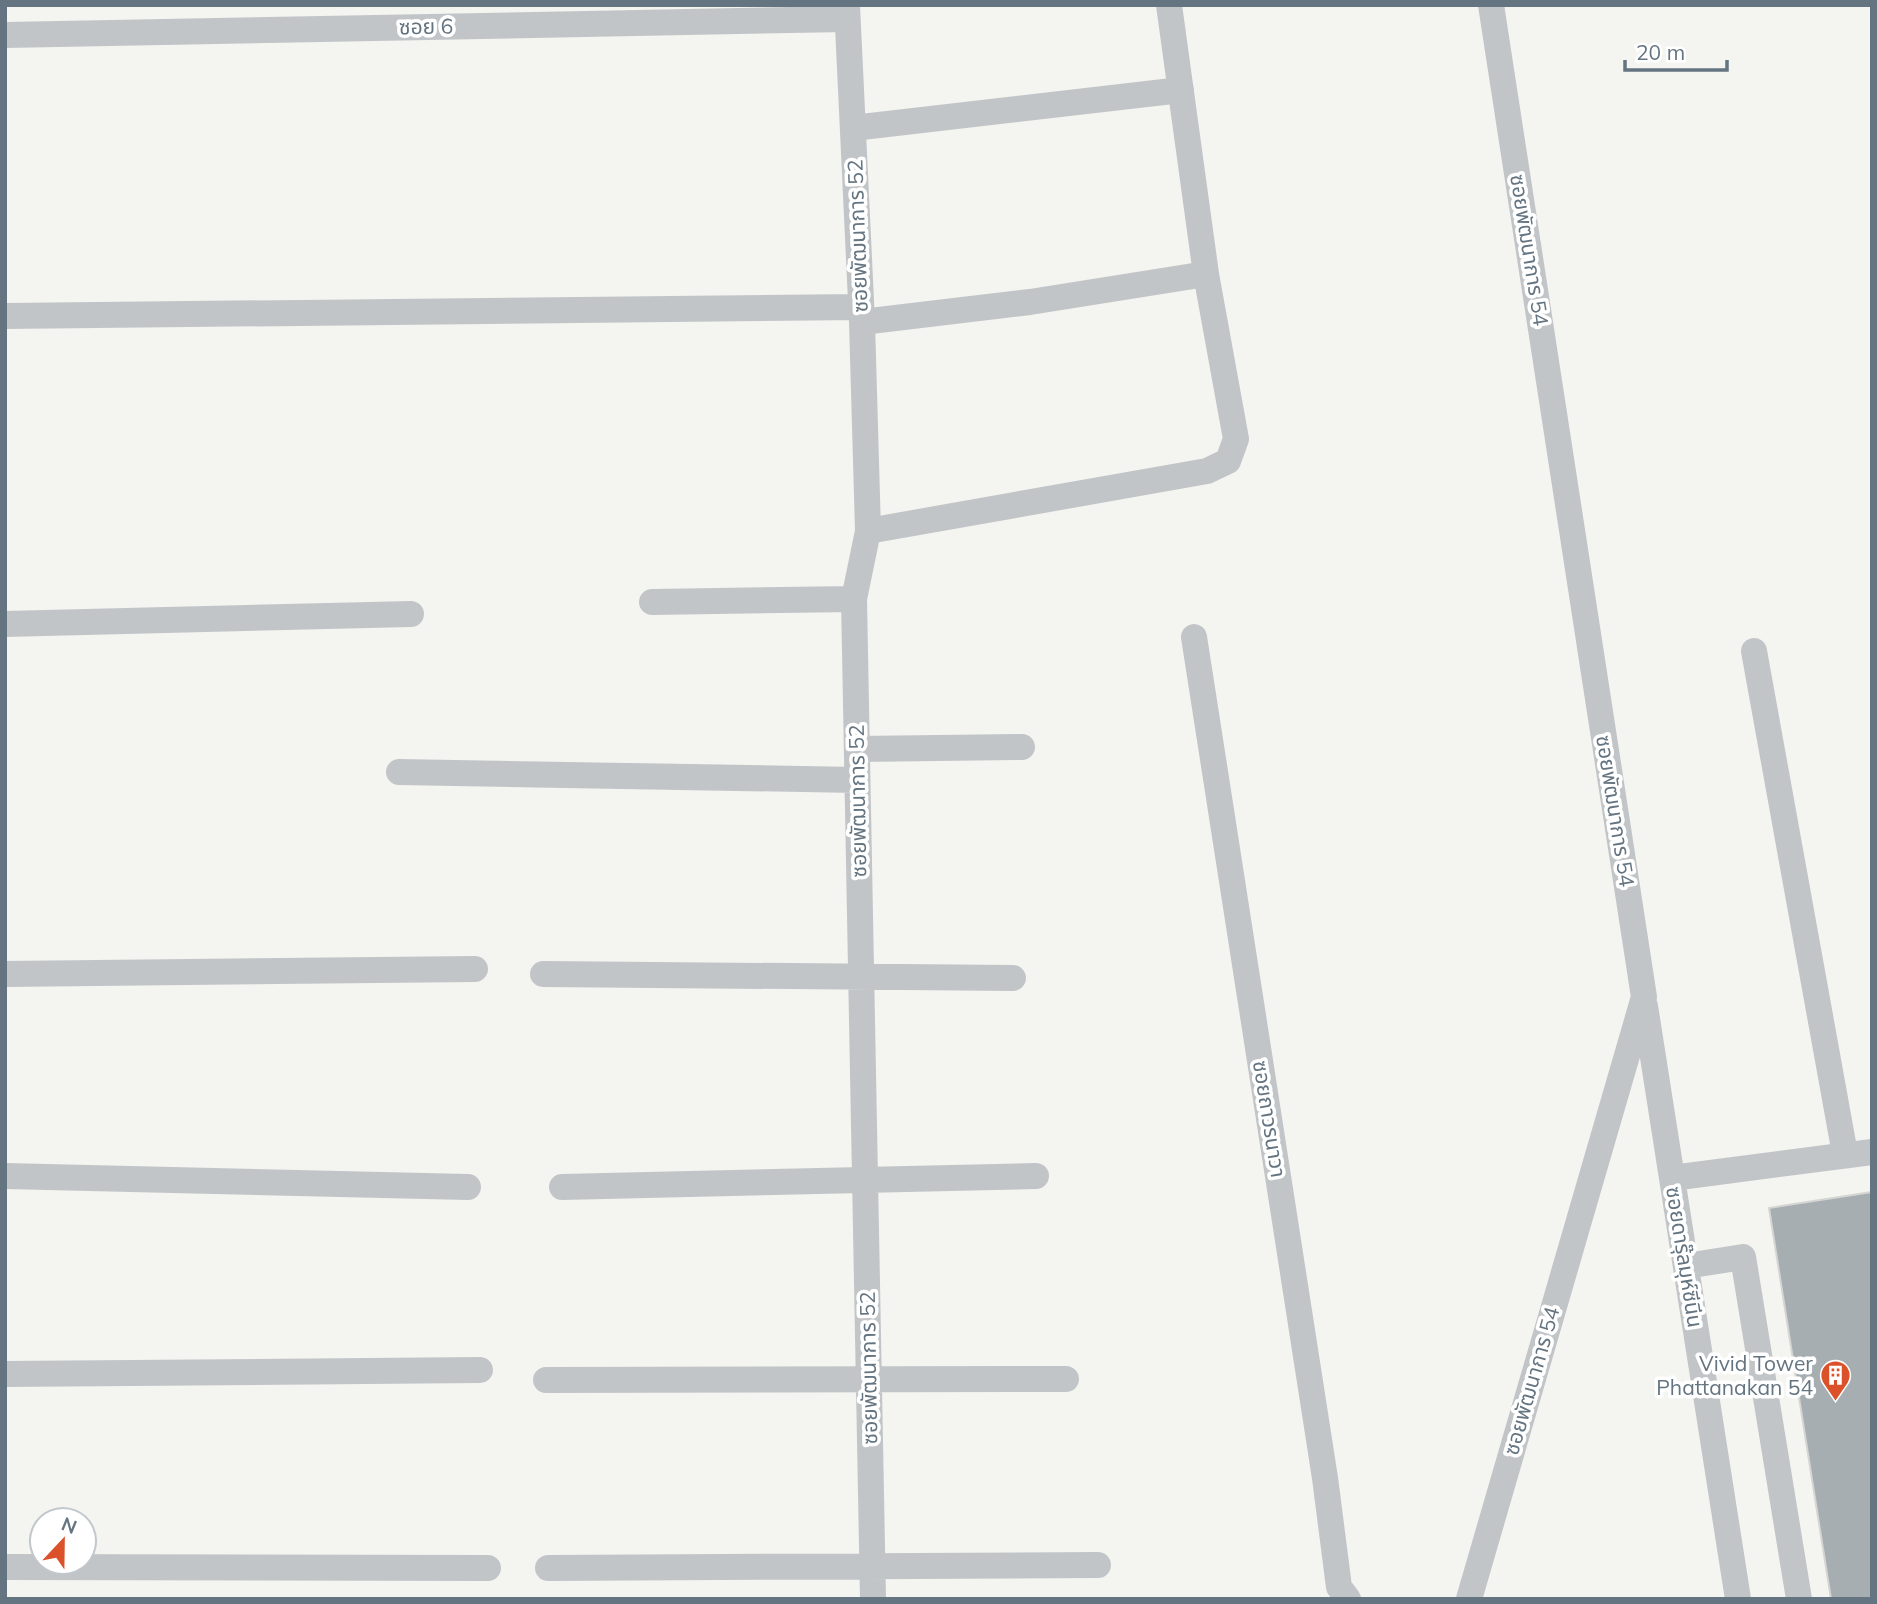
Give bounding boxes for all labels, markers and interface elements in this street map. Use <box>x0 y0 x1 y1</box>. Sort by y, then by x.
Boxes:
street label: ซอย 6 <box>399 13 453 39</box>
scale bar <box>1625 28 1727 72</box>
text: 20 m <box>1636 39 1685 65</box>
street label: ซอยพัฒนาการ 52 <box>841 159 873 313</box>
street label: ซอยพัฒนาการ 54 <box>1505 172 1555 328</box>
street label: ซอยพัฒนาการ 52 <box>843 724 871 878</box>
street label: ซอยพัฒนาการ 54 <box>1591 733 1641 889</box>
street label: ซอยถาวรนาวา <box>1248 1058 1292 1179</box>
street label: ซอยดารุ๊ลมุห์ซีนีน <box>1660 1184 1709 1329</box>
street label: ซอยพัฒนาการ 52 <box>854 1291 882 1445</box>
street label: ซอยพัฒนาการ 54 <box>1497 1303 1565 1458</box>
place label: Vivid Tower Phattanakan 54 <box>1656 1350 1813 1400</box>
building icon: Vivid Tower Phattanakan 54 <box>1819 1359 1853 1403</box>
north arrow <box>28 1506 98 1576</box>
text: N <box>58 1511 81 1539</box>

